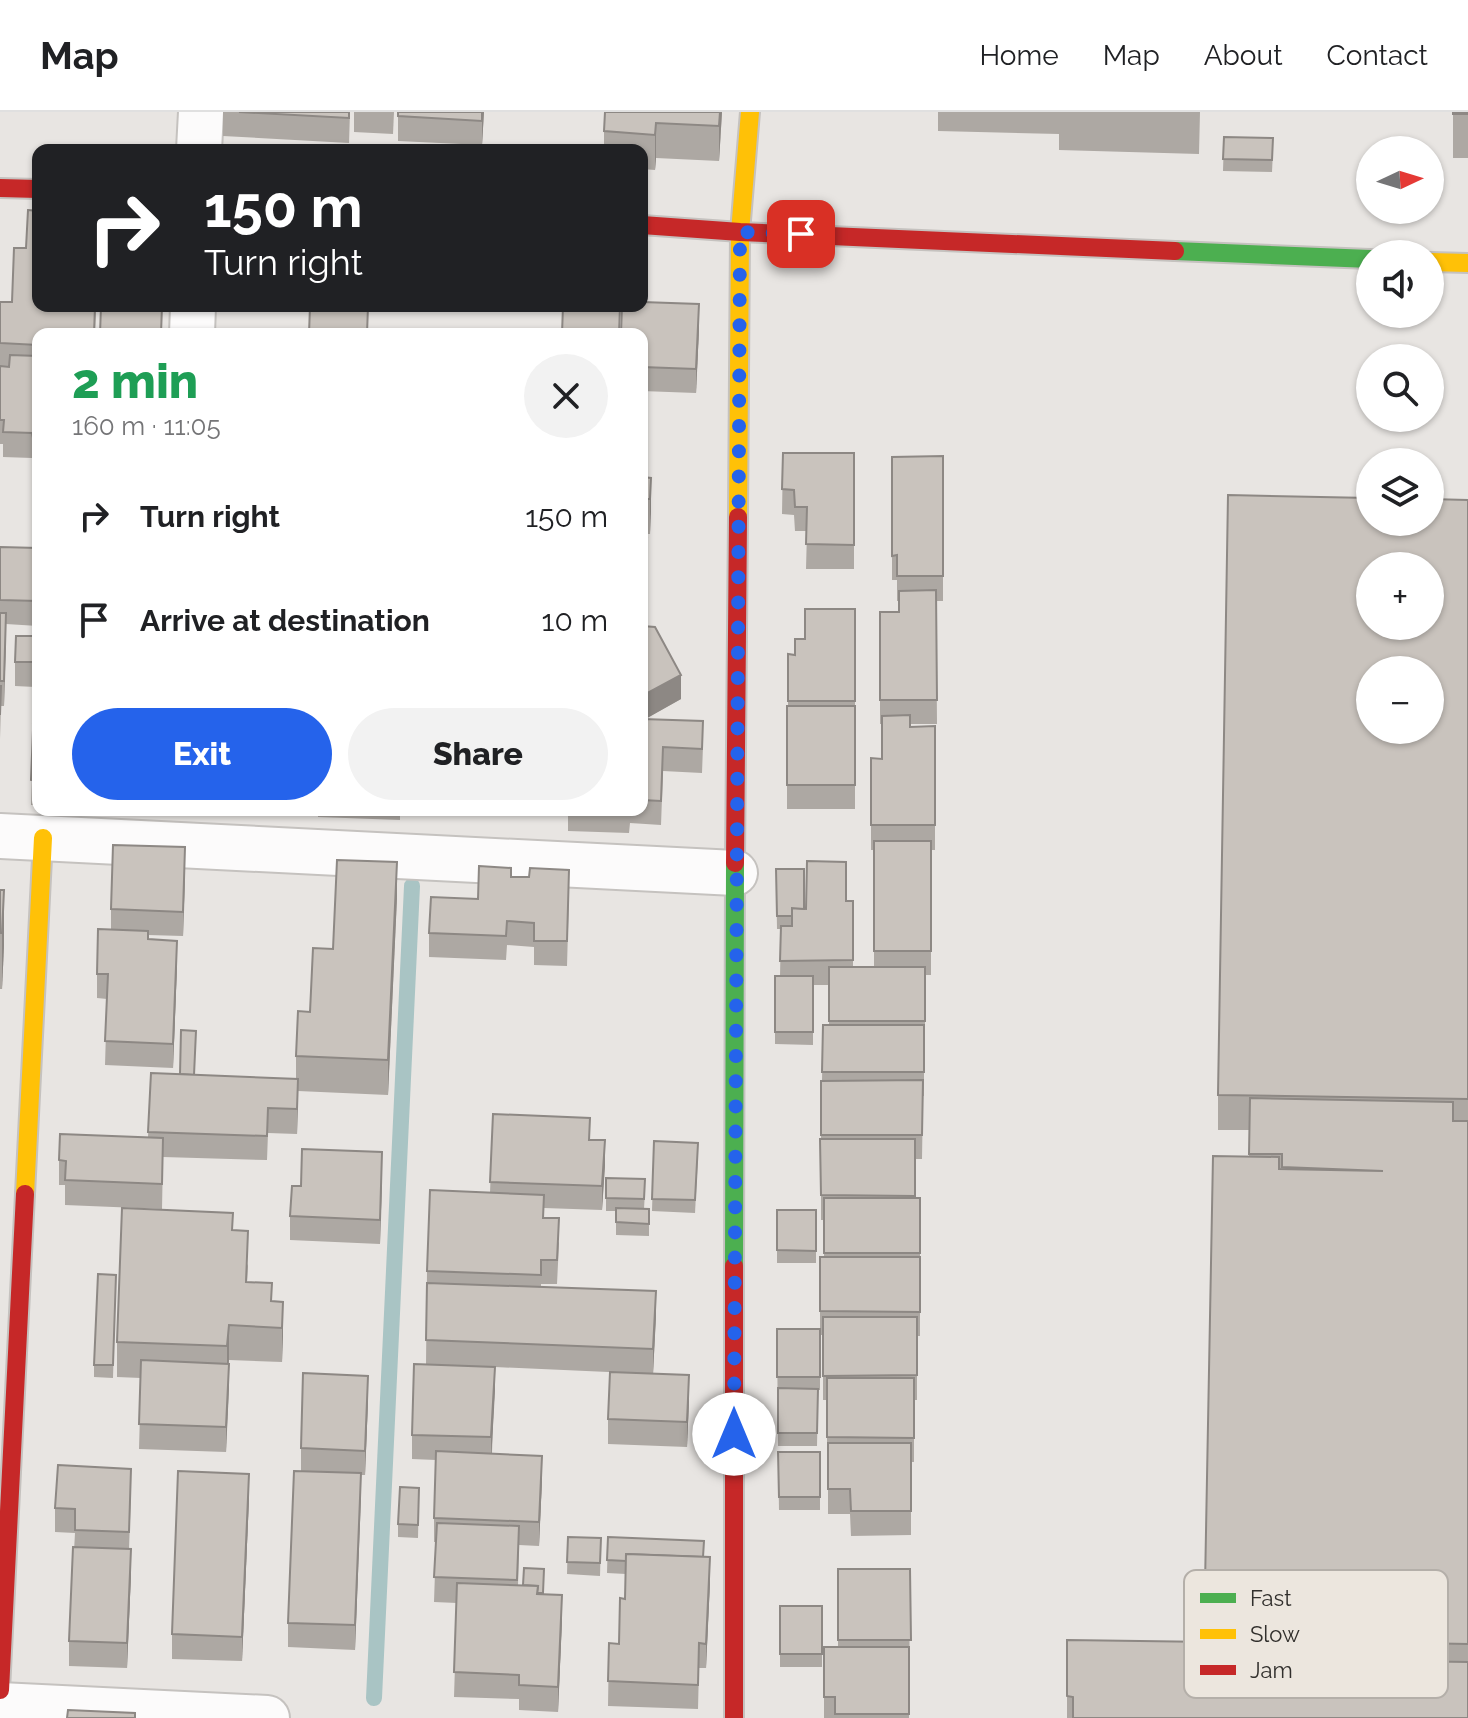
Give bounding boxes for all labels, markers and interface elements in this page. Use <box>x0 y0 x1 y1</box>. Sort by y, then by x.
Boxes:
text: Map <box>40 33 119 78</box>
text: Home <box>979 39 1059 72</box>
text: Map <box>1103 39 1160 72</box>
text: About <box>1204 39 1283 72</box>
text: Contact <box>1327 39 1428 72</box>
north arrow <box>1356 136 1444 224</box>
map controls <box>1356 136 1444 744</box>
text: 150 m <box>204 174 363 240</box>
icon: right <box>72 176 176 280</box>
pin <box>767 200 835 268</box>
icon: arrive <box>779 212 823 256</box>
button: sound <box>1356 240 1444 328</box>
text: Turn right <box>204 241 363 283</box>
button: search <box>1356 344 1444 432</box>
text: 2 min <box>72 353 198 409</box>
button: close <box>524 354 608 438</box>
text: 160 m · 11:05 <box>72 411 221 441</box>
button: layers <box>1356 448 1444 536</box>
icon: right <box>72 494 116 538</box>
text: Turn right <box>140 499 280 534</box>
text: 150 m <box>525 499 608 534</box>
button: + <box>1356 552 1444 640</box>
icon: arrive <box>72 598 116 642</box>
text: Arrive at destination <box>140 603 430 638</box>
text: 10 m <box>542 603 608 638</box>
button: − <box>1356 656 1444 744</box>
button: Exit <box>72 708 332 800</box>
button: Share <box>348 708 608 800</box>
position arrow <box>692 1392 776 1476</box>
legend <box>1184 1570 1448 1698</box>
text: Fast <box>1250 1585 1292 1611</box>
text: Slow <box>1250 1621 1300 1647</box>
text: Jam <box>1250 1657 1293 1683</box>

